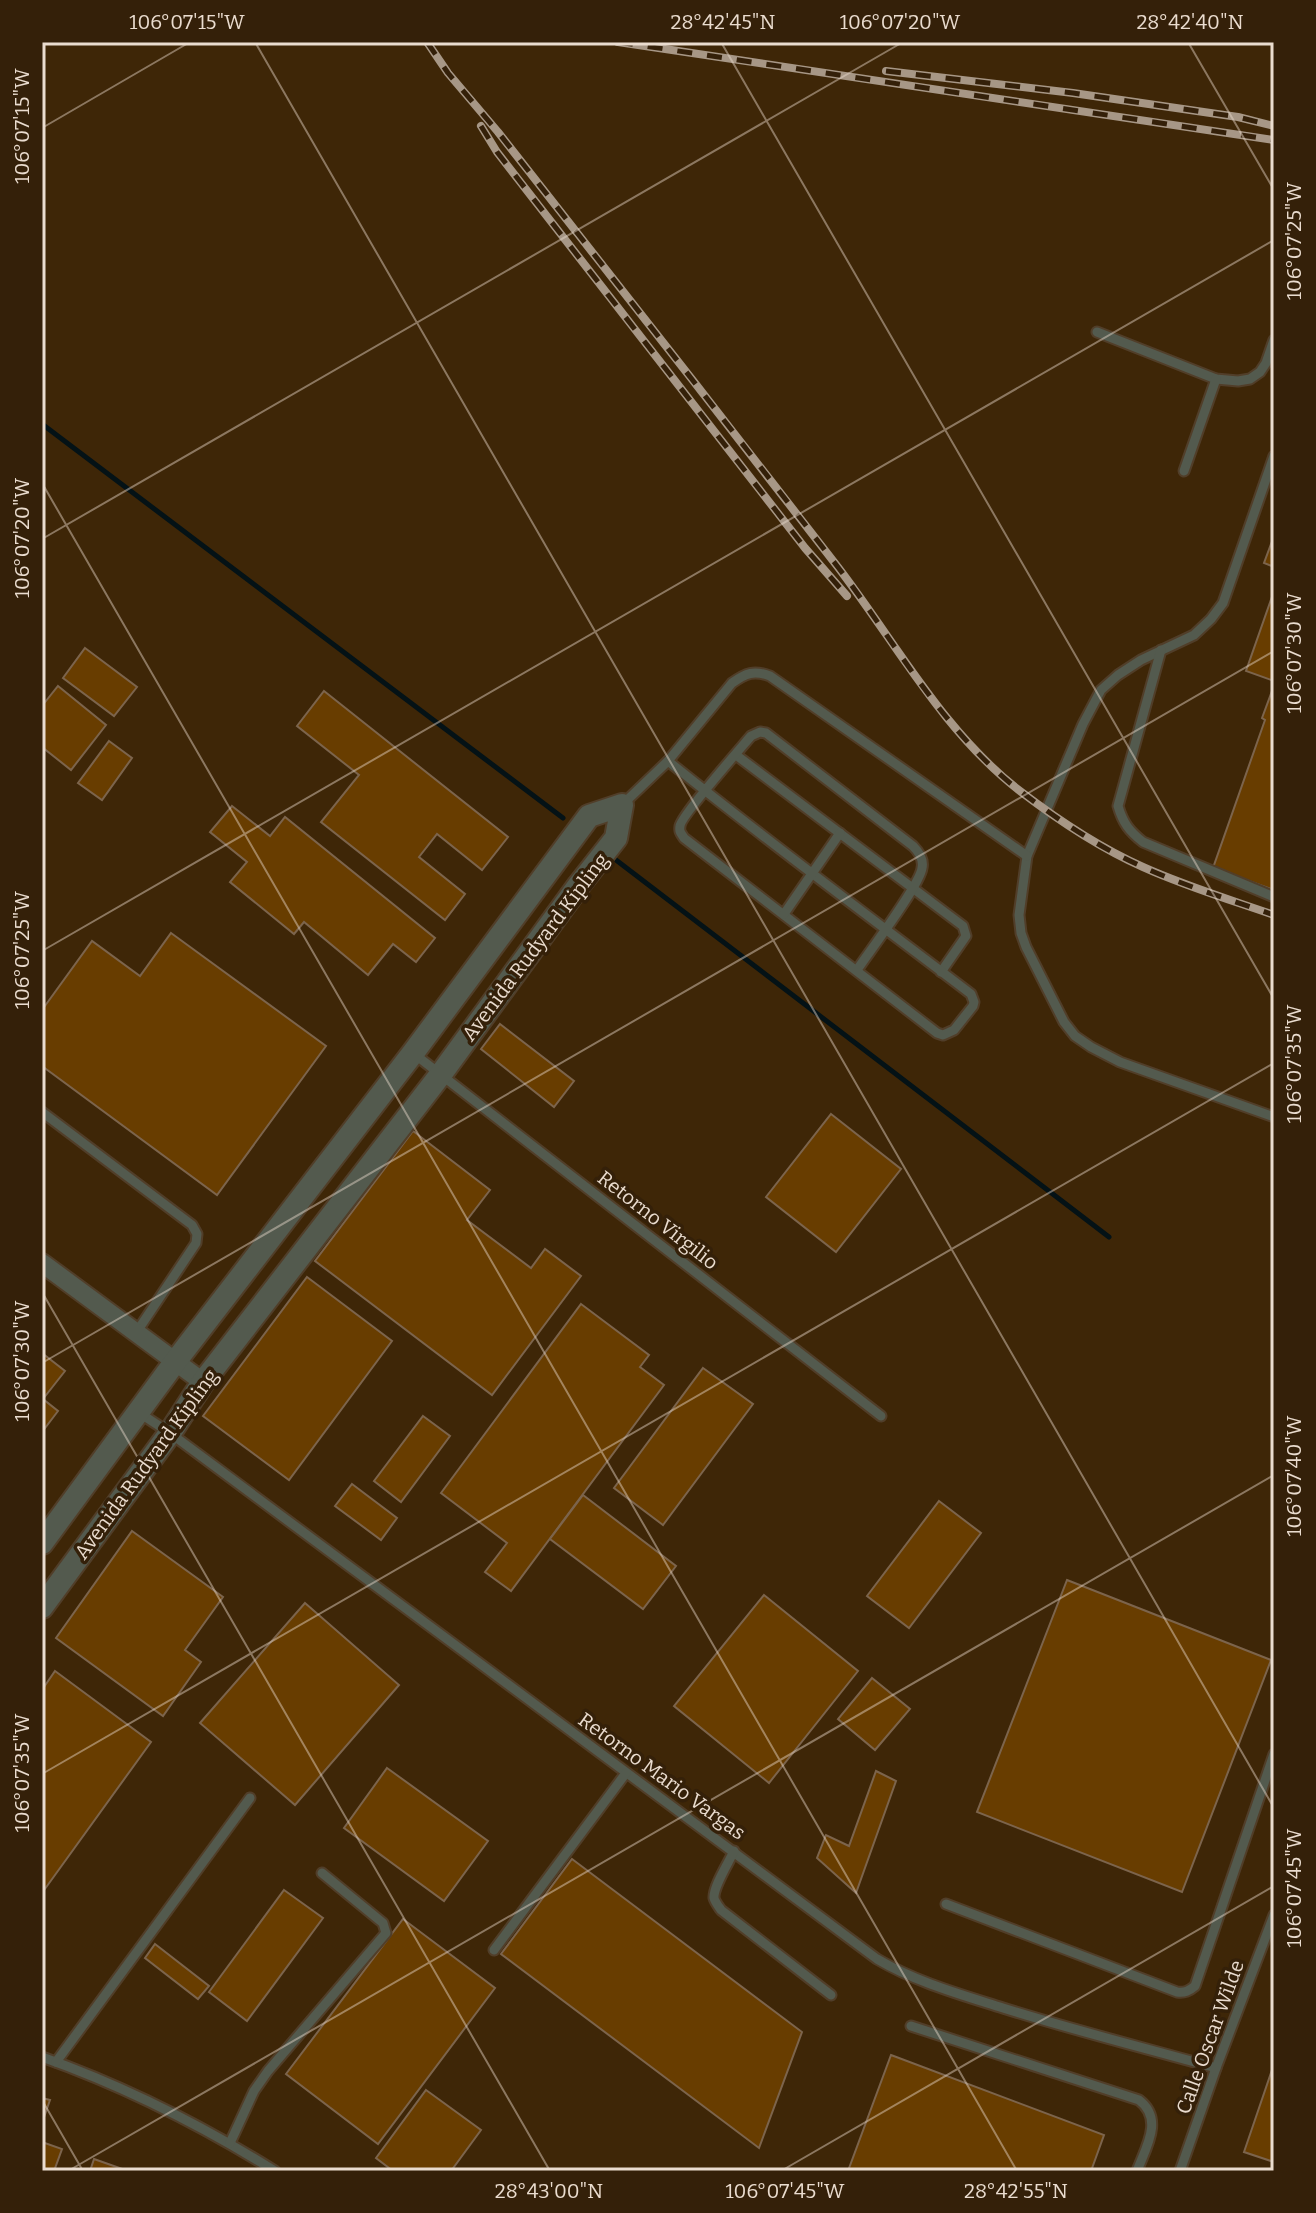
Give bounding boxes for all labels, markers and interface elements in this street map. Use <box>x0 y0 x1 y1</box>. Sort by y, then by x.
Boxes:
text: 106°07'15"W <box>129 10 245 34</box>
text: 28°42'45"N <box>671 10 776 34</box>
text: 106°07'20"W <box>840 10 961 34</box>
text: 28°42'40"N <box>1136 10 1244 34</box>
text: 106°07'15"W <box>10 68 34 184</box>
text: 106°07'25"W <box>1282 181 1306 300</box>
text: 106°07'20"W <box>10 477 34 598</box>
text: 106°07'30"W <box>1282 592 1306 713</box>
street label: Avenida Rudyard Kipling <box>457 848 613 1046</box>
text: 106°07'25"W <box>10 890 34 1009</box>
text: 106°07'35"W <box>1282 1004 1306 1123</box>
street label: Retorno Virgilio <box>593 1165 723 1275</box>
text: 106°07'30"W <box>10 1300 34 1421</box>
street label: Avenida Rudyard Kipling <box>69 1364 223 1564</box>
text: 106°07'40"W <box>1282 1415 1306 1537</box>
street label: Retorno Mario Vargas <box>574 1707 750 1845</box>
text: 106°07'35"W <box>10 1713 34 1832</box>
text: 106°07'45"W <box>1282 1828 1306 1947</box>
street label: Calle Oscar Wilde <box>1171 1957 1249 2117</box>
text: 28°43'00"N <box>495 2179 603 2203</box>
text: 106°07'45"W <box>726 2179 845 2203</box>
text: 28°42'55"N <box>964 2179 1068 2203</box>

